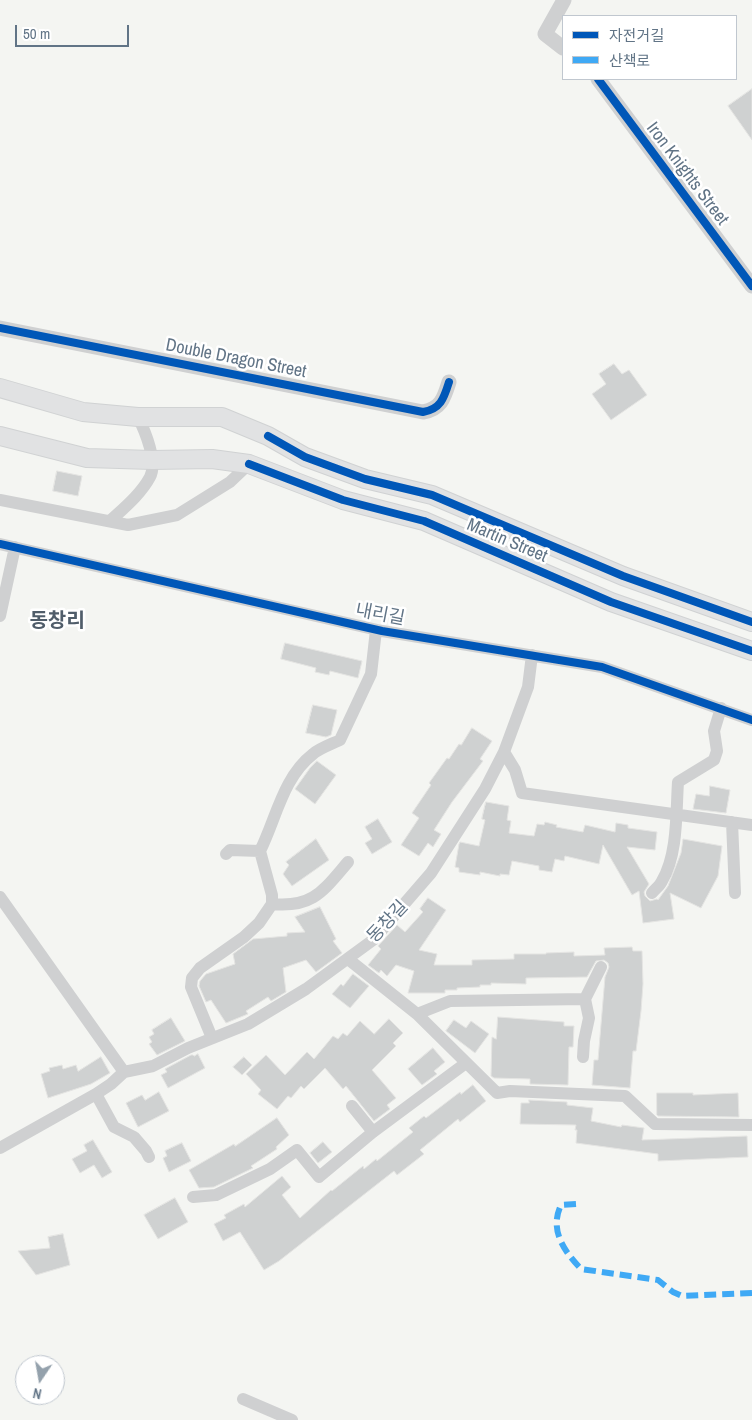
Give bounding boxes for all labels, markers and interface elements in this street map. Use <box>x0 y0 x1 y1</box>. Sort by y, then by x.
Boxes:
scale bar <box>18 15 131 47</box>
legend <box>562 15 737 80</box>
text: 50 m <box>23 23 50 44</box>
text: 자전거길 <box>609 25 664 46</box>
text: 산책로 <box>609 50 650 71</box>
street label: Iron Knights Street <box>641 118 733 230</box>
street label: Double Dragon Street <box>164 335 308 383</box>
street label: Martin Street <box>464 514 550 568</box>
street label: 내리길 <box>354 600 406 630</box>
district label: 동창리 <box>29 610 85 634</box>
street label: 동창길 <box>363 896 413 948</box>
north arrow <box>15 1355 65 1405</box>
text: N <box>31 1384 43 1403</box>

